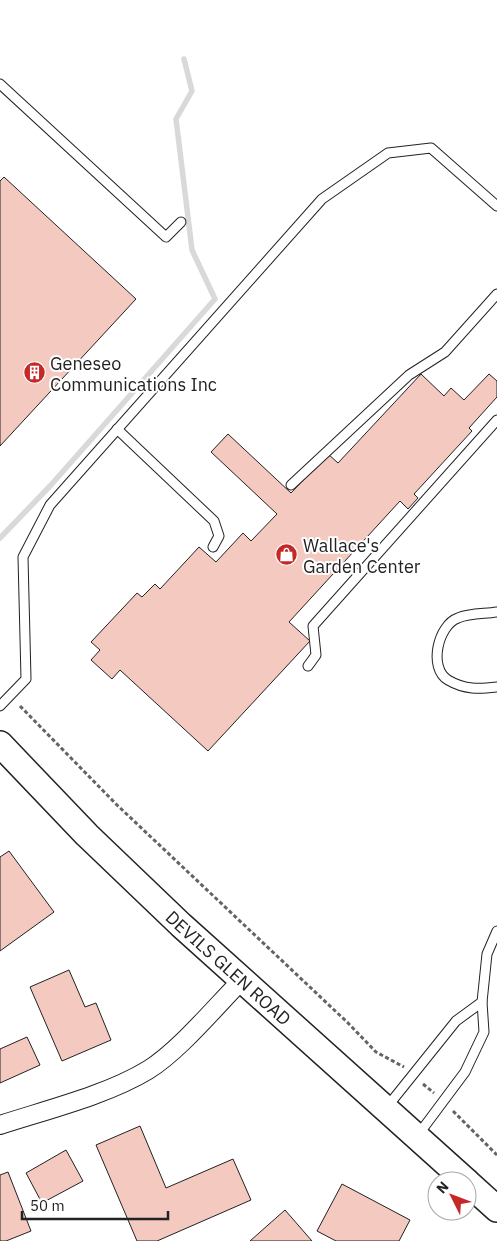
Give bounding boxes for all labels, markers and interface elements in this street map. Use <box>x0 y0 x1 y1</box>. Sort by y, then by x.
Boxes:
place label: Geneseo Communications Inc <box>50 352 217 396</box>
building icon: Geneseo Communications Inc <box>22 361 46 385</box>
place label: Wallace's Garden Center <box>303 534 421 578</box>
shop icon: Wallace's Garden Center <box>275 543 299 567</box>
street label: DEVILS GLEN ROAD <box>161 905 296 1030</box>
north arrow <box>427 1171 477 1221</box>
text: N <box>432 1178 452 1197</box>
scale bar <box>22 1188 169 1220</box>
text: 50 m <box>30 1196 65 1215</box>

